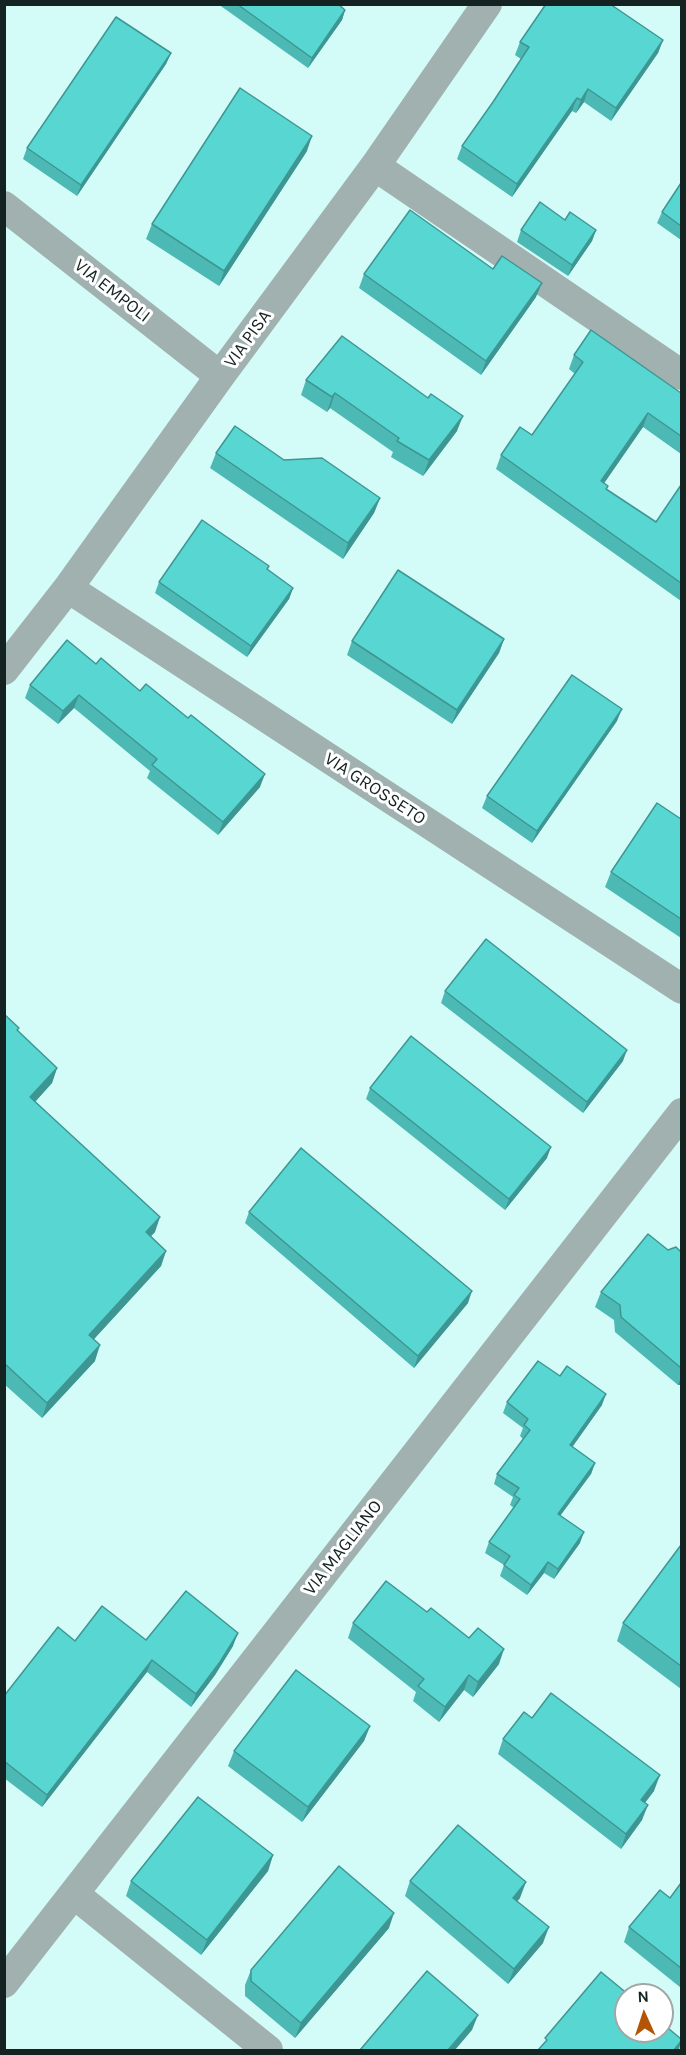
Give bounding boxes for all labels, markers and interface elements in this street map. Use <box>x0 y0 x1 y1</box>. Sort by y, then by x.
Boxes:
street label: VIA EMPOLI <box>70 255 154 327</box>
street label: VIA PISA <box>220 306 276 372</box>
street label: VIA GROSSETO <box>320 748 430 830</box>
street label: VIA MAGLIANO <box>299 1496 387 1600</box>
north arrow <box>614 1983 674 2043</box>
text: N <box>637 1987 649 2006</box>

